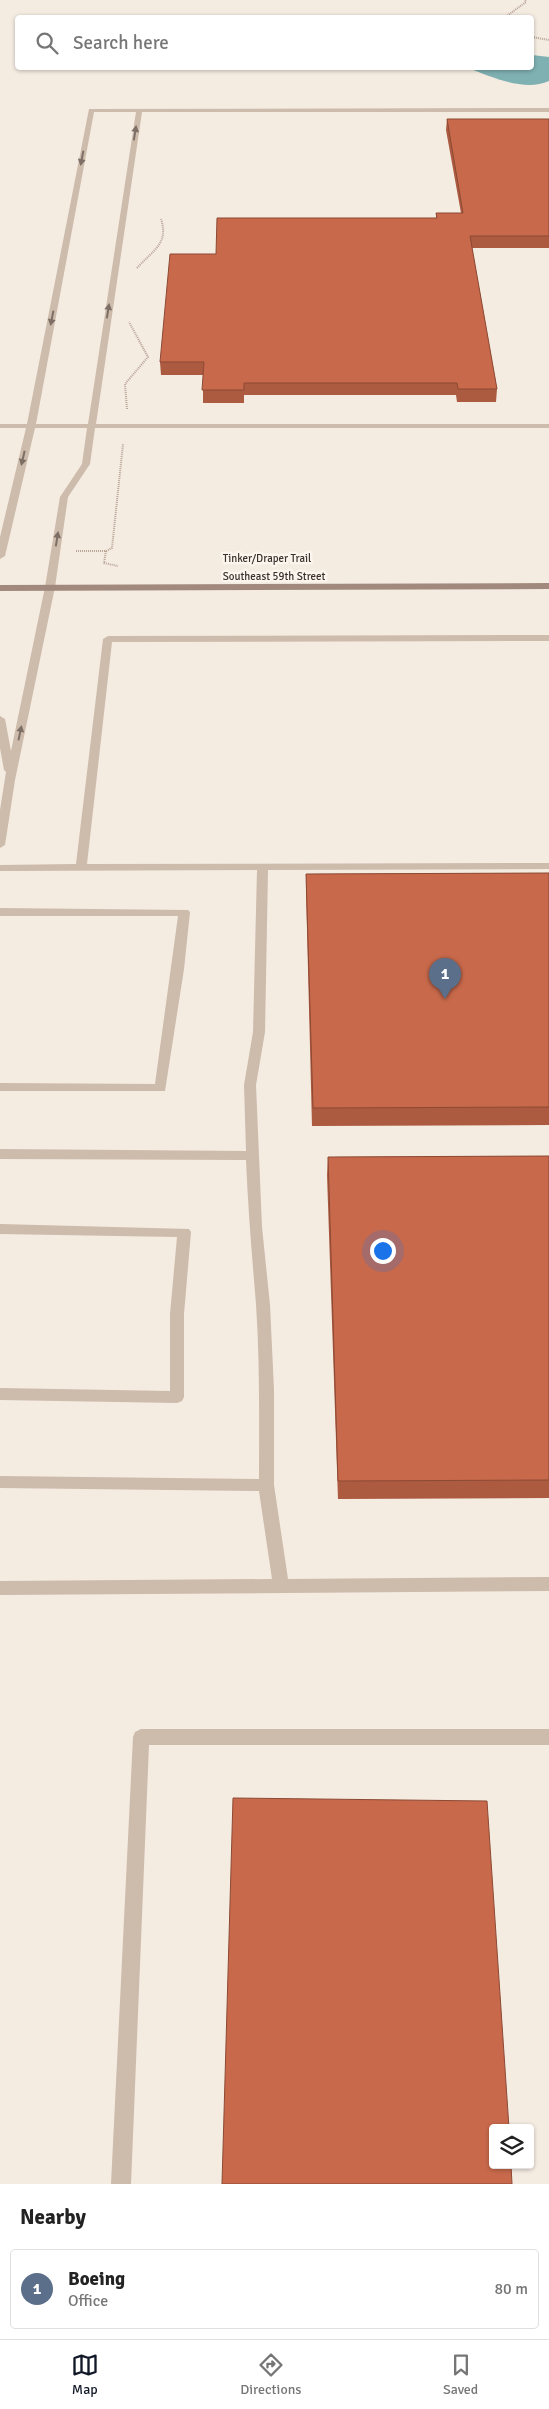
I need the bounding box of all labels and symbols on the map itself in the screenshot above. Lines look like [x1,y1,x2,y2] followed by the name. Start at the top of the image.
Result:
[132,125,140,141] one-way arrow
[77,151,85,167] one-way arrow
[104,303,112,319] one-way arrow
[47,310,55,326] one-way arrow
[19,451,27,466] one-way arrow
[54,531,62,547] one-way arrow
[223,552,311,565] street label: Tinker/Draper Trail
[223,570,325,583] street label: Southeast 59th Street
[16,725,24,740] one-way arrow
[429,958,461,999] pin: 1
[370,1238,396,1264] your location

